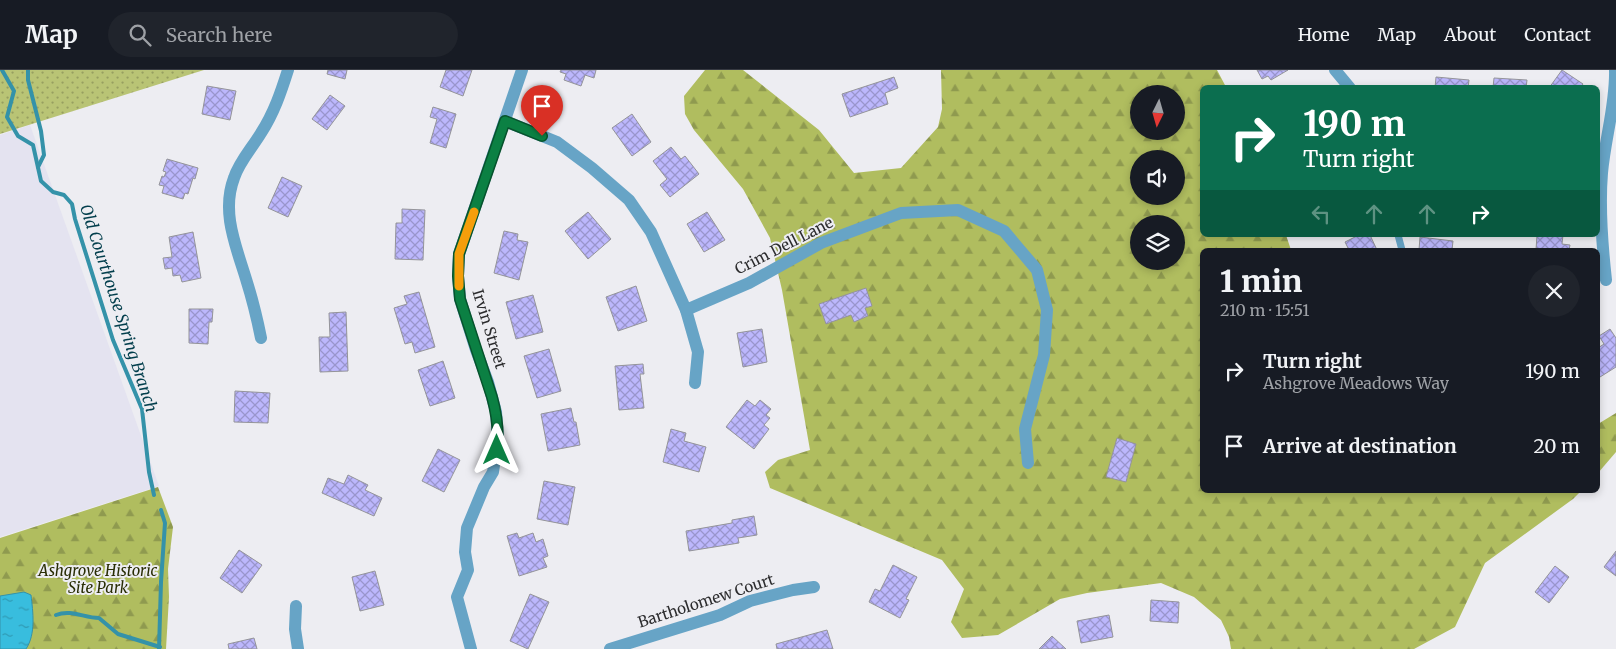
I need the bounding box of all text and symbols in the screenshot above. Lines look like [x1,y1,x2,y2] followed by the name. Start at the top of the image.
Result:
[108,12,458,57] search box
[25,19,78,50] text: Map
[126,21,154,49] icon: search
[166,23,272,47] text: Search here
[1298,23,1350,46] text: Home
[1378,23,1416,46] text: Map
[1444,23,1496,46] text: About
[1524,23,1591,46] text: Contact
[521,85,563,136] pin
[1130,85,1185,140] north arrow
[1130,85,1185,270] map controls
[528,92,556,120] icon: arrive
[1303,102,1406,146] text: 190 m
[1220,105,1285,170] icon: right
[1303,145,1414,173] text: Turn right
[1130,150,1185,205] button: sound
[1307,200,1335,228] icon: left
[1360,200,1388,228] icon: ahead
[1413,200,1441,228] icon: ahead
[1466,200,1494,228] icon: right
[76,202,162,414] water label: Old Courthouse Spring Branch
[732,213,836,278] street label: Crim Dell Lane
[1130,215,1185,270] button: layers
[1220,262,1302,300] text: 1 min
[1528,265,1580,317] button: close
[468,287,511,371] street label: Irvin Street
[1220,300,1309,320] text: 210 m · 15:51
[1263,349,1362,373] text: Turn right
[1220,357,1248,385] icon: right
[1525,359,1580,383] text: 190 m
[1263,373,1449,393] text: Ashgrove Meadows Way
[470,423,522,475] position arrow
[1220,432,1248,460] icon: arrive
[1263,434,1457,458] text: Arrive at destination
[1533,434,1580,458] text: 20 m
[38,561,158,597] park label: Ashgrove Historic Site Park
[635,569,777,632] street label: Bartholomew Court

